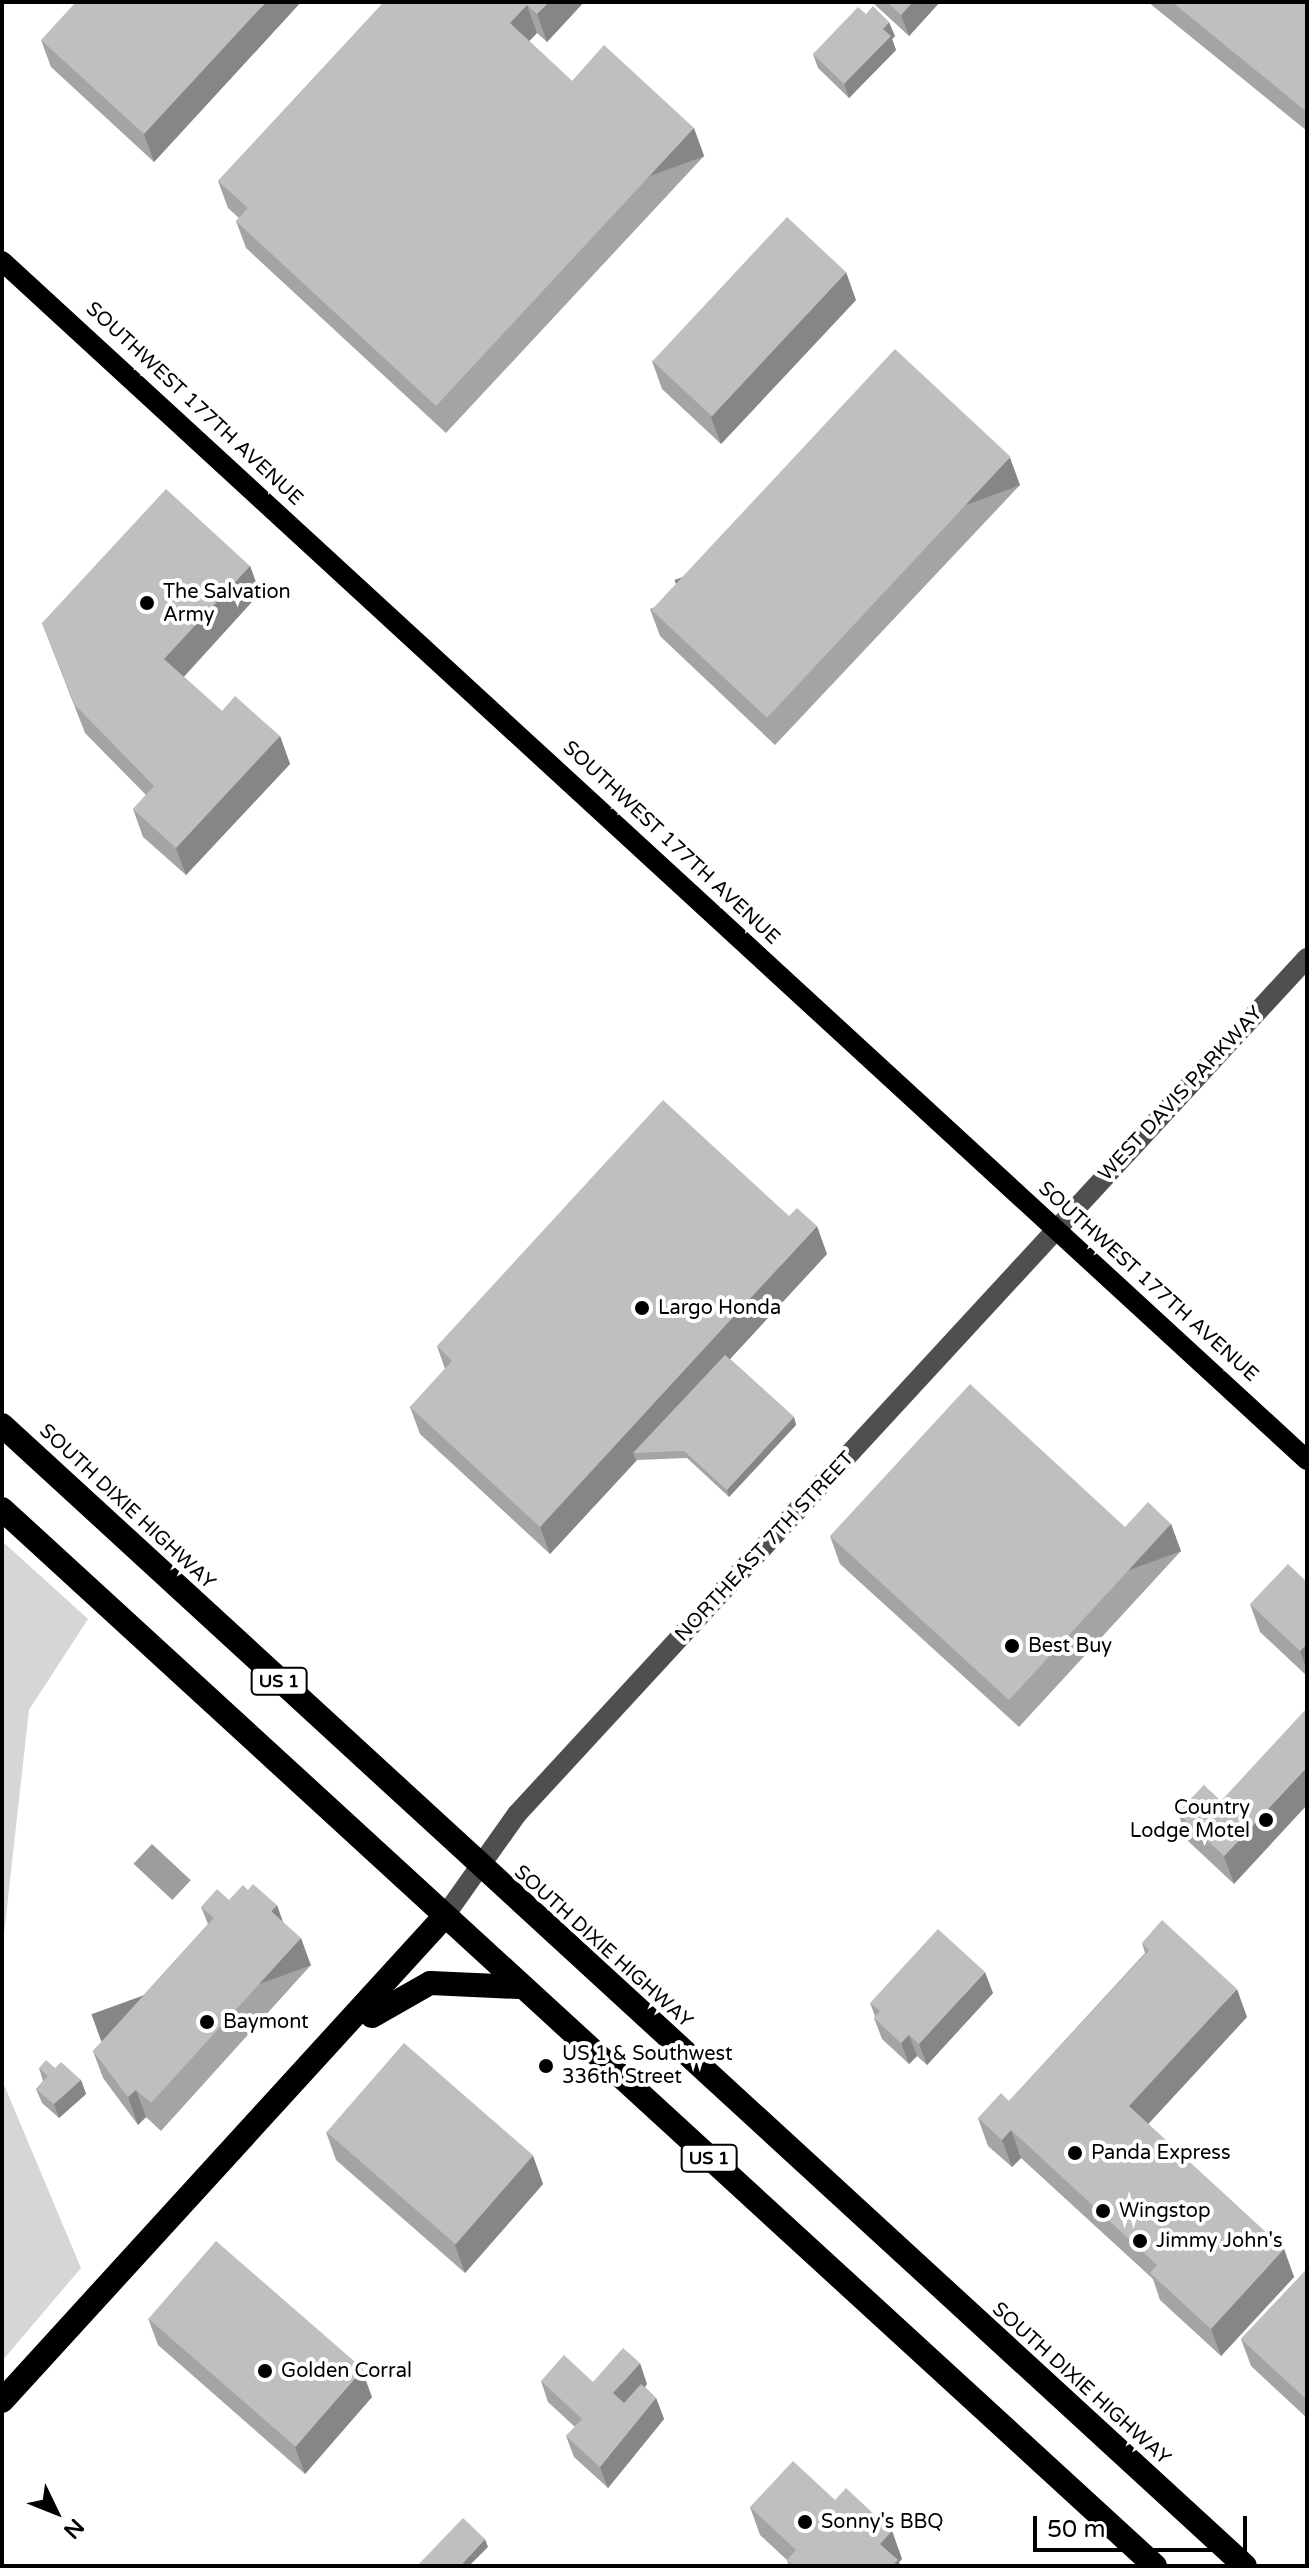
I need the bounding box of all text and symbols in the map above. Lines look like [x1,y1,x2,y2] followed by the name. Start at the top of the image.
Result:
[81,297,307,511] street label: SOUTHWEST 177TH AVENUE
[163,580,291,627] place label: The Salvation Army
[138,594,156,612] marker: The Salvation Army
[558,736,784,950] street label: SOUTHWEST 177TH AVENUE
[1094,1002,1268,1186] street label: WEST DAVIS PARKWAY
[1033,1177,1263,1387] street label: SOUTHWEST 177TH AVENUE
[658,1296,781,1320] place label: Largo Honda
[633,1299,651,1317] marker: Largo Honda
[34,1419,220,1595] street label: SOUTH DIXIE HIGHWAY
[671,1447,859,1647] street label: NORTHEAST 7TH STREET
[1028,1634,1112,1658] place label: Best Buy
[1003,1637,1021,1655] marker: Best Buy
[249,1667,309,1695] road number: US 1
[1130,1796,1250,1843] place label: Country Lodge Motel
[1257,1811,1275,1829] marker: Country Lodge Motel
[509,1861,697,2033] street label: SOUTH DIXIE HIGHWAY
[223,2010,309,2034] place label: Baymont
[198,2013,216,2031] marker: Baymont
[562,2042,733,2089] place label: US 1 & Southwest 336th Street
[537,2057,555,2075] marker: US 1 & Southwest 336th Street
[1091,2141,1230,2165] place label: Panda Express
[679,2144,739,2172] road number: US 1
[1066,2144,1084,2162] marker: Panda Express
[1119,2199,1211,2223] place label: Wingstop
[1094,2202,1112,2220] marker: Wingstop
[1156,2229,1283,2253] place label: Jimmy John's
[1131,2232,1149,2250] marker: Jimmy John's
[987,2298,1175,2470] street label: SOUTH DIXIE HIGHWAY
[281,2359,412,2383] place label: Golden Corral
[256,2362,274,2380] marker: Golden Corral
[16,2472,96,2552] north arrow
[1037,2500,1251,2550] scale bar
[821,2510,944,2534] place label: Sonny's BBQ
[58,2513,89,2544] text: N
[796,2513,814,2531] marker: Sonny's BBQ
[1047,2515,1105,2544] text: 50 m

